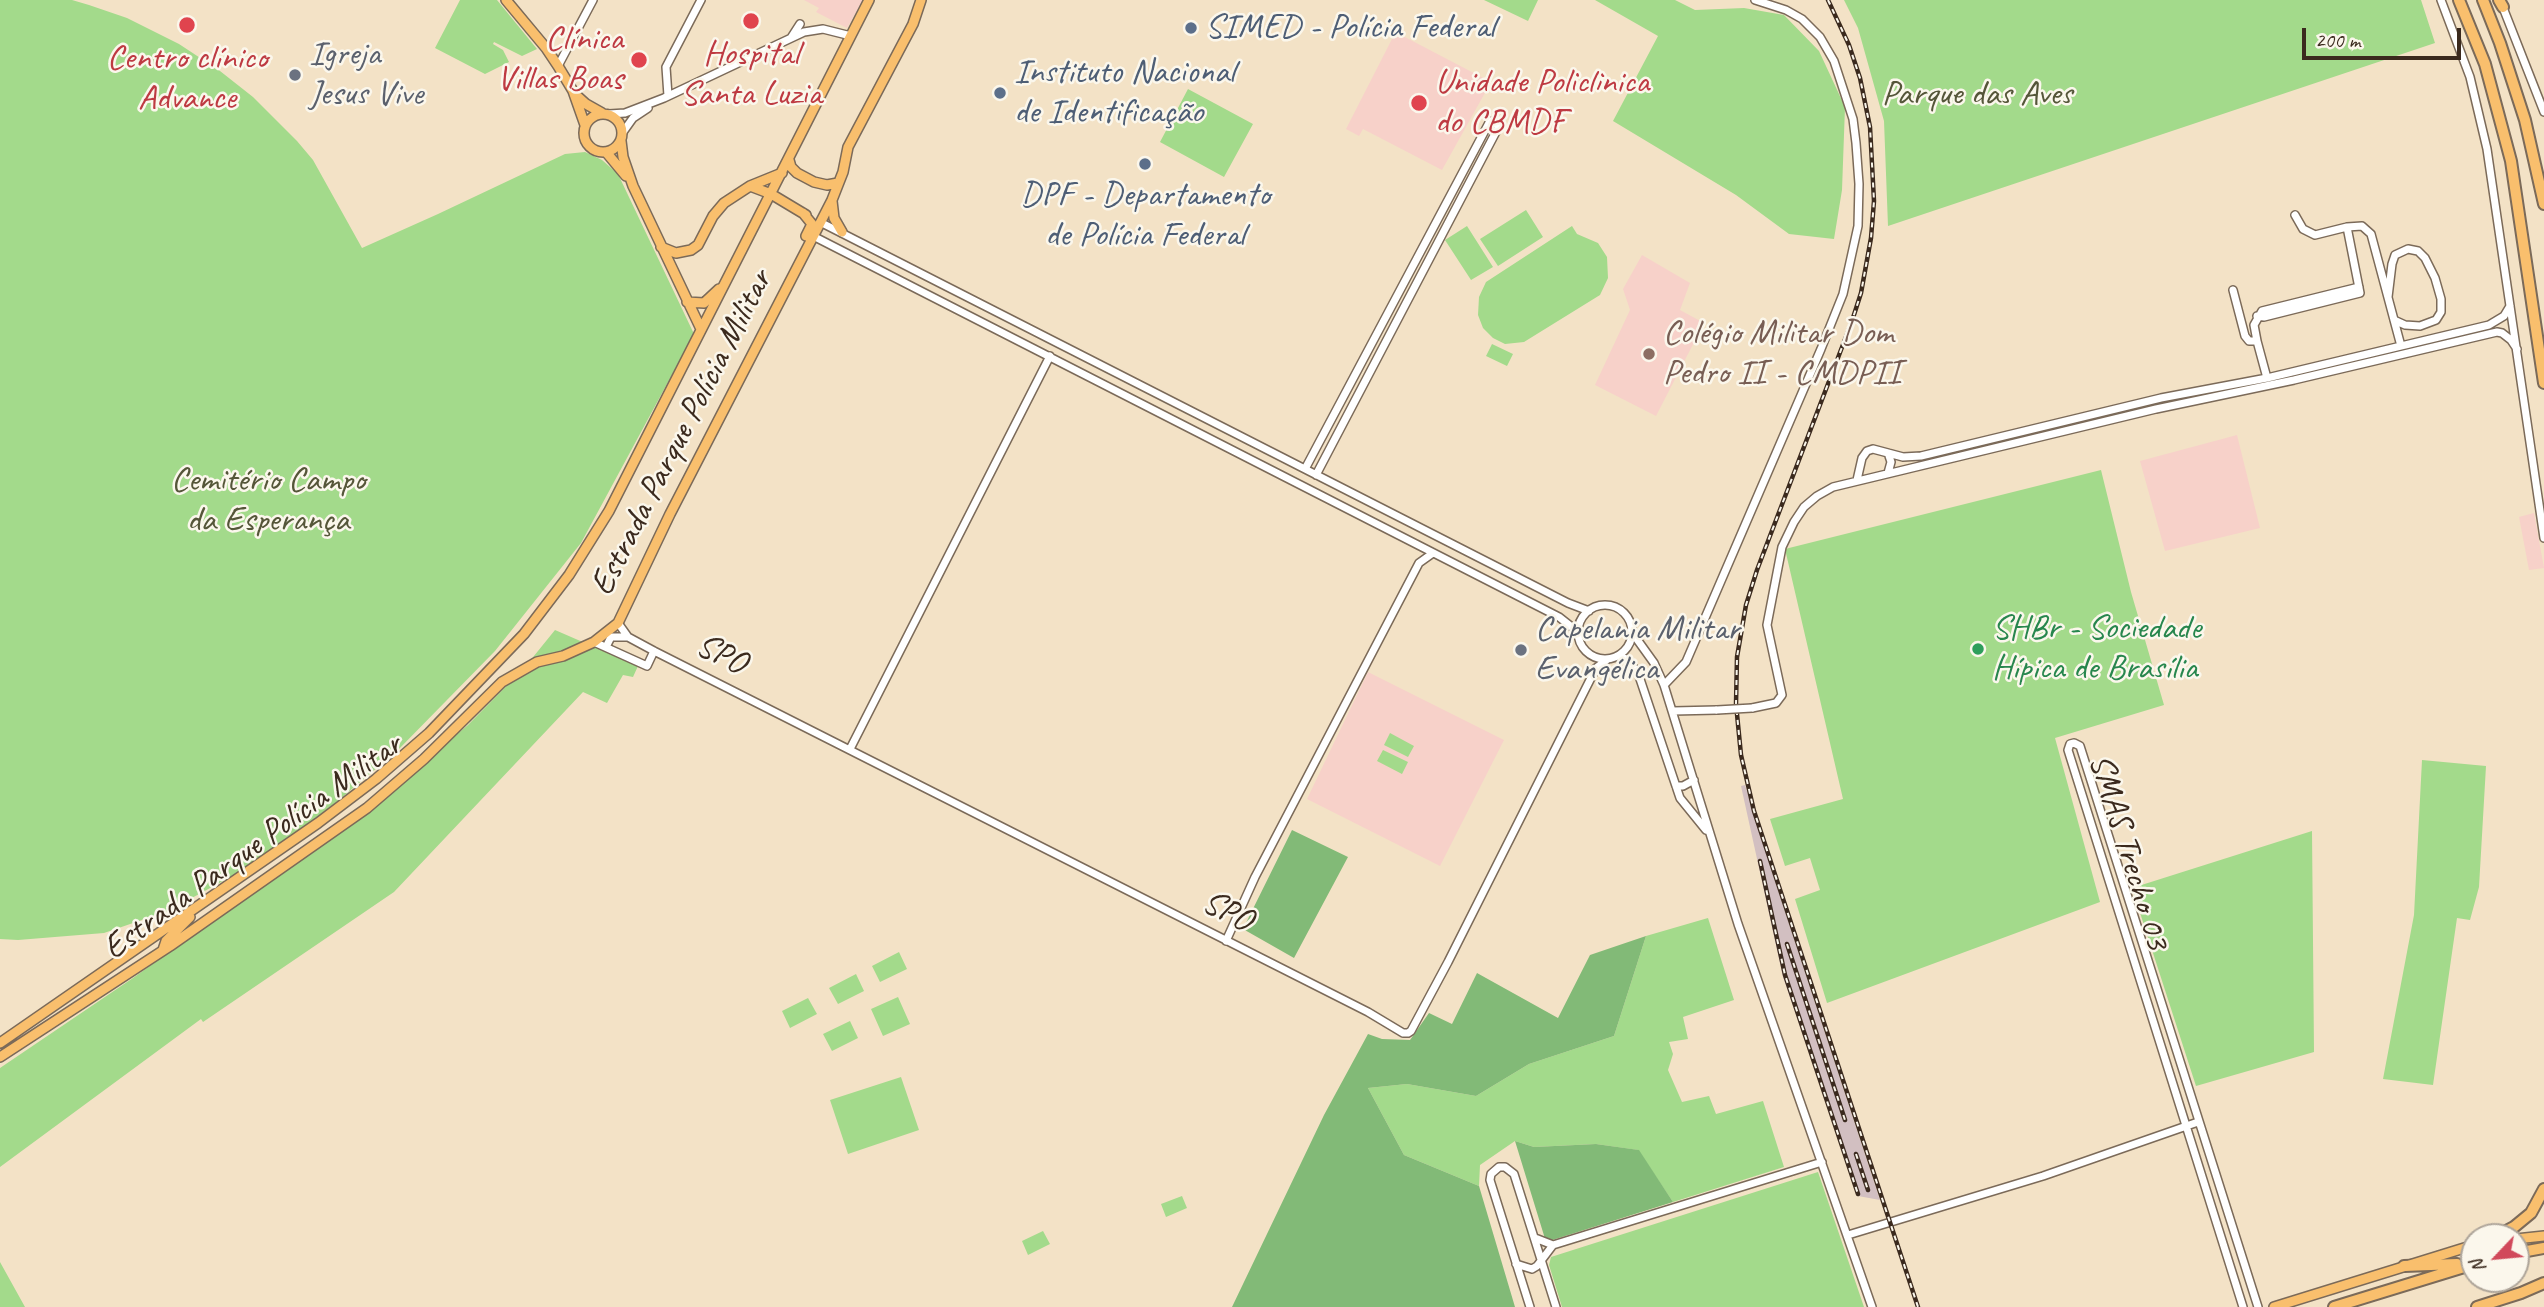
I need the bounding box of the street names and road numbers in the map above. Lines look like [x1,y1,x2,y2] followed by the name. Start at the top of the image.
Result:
[582,263,782,603] street label: Estrada Parque Polícia Militar
[689,625,753,685] street label: SPO
[95,724,411,970] street label: Estrada Parque Polícia Militar
[2078,749,2178,955] street label: SMAS Trecho 03
[1195,882,1259,942] street label: SPO

